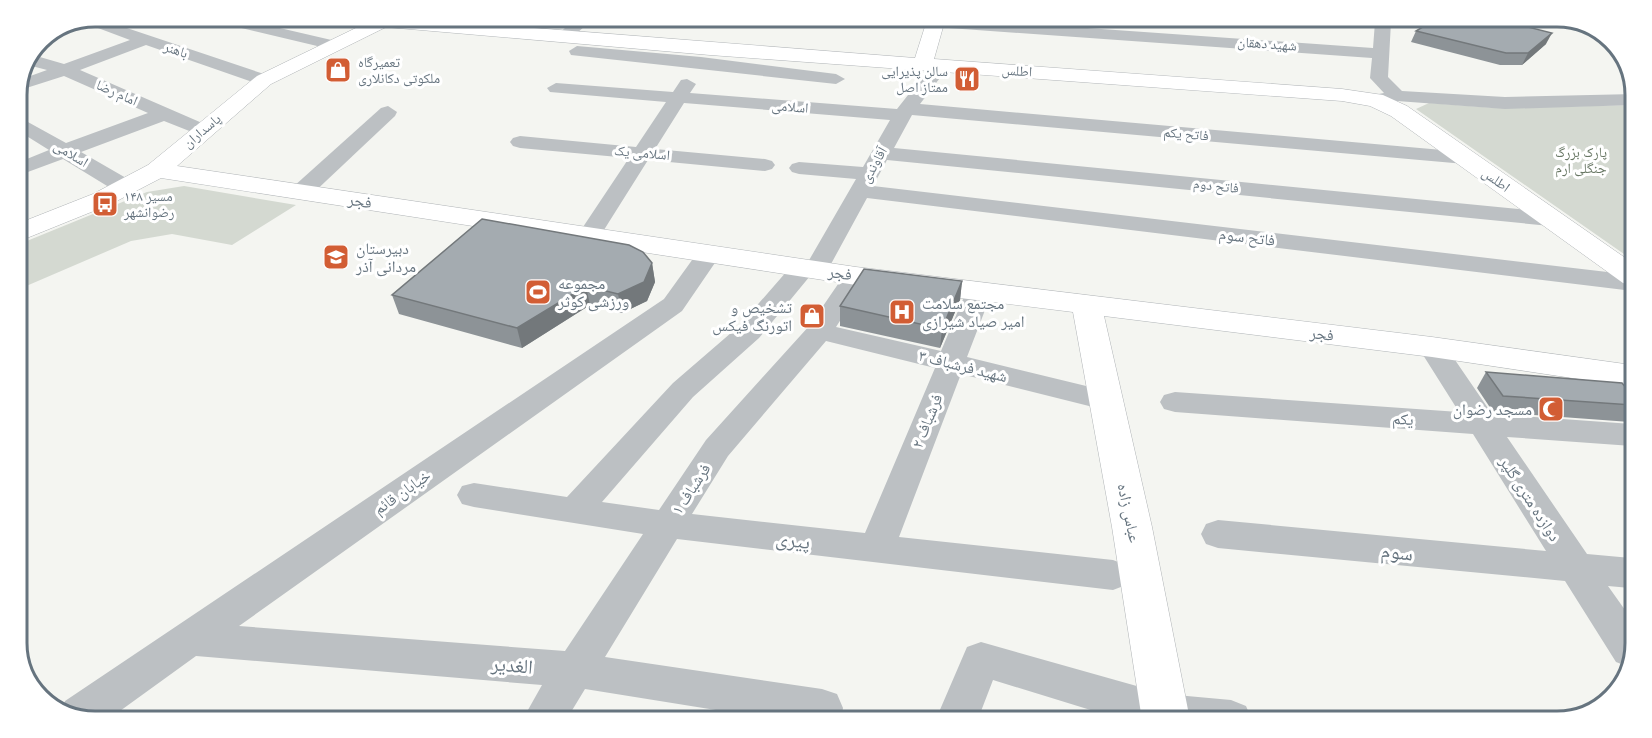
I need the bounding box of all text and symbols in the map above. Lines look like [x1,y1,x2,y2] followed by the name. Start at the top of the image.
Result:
[1237,33,1297,55] street label: شهید دهقان
[161,38,190,62] street label: باهنر
[358,54,440,87] place label: تعمیرگاه ملکوتی دکانلاری
[323,55,353,85] shop icon: تعمیرگاه ملکوتی دکانلاری
[1001,61,1033,81] street label: اطلس
[881,63,948,96] place label: سالن پذیرایی ممتاز اصل
[952,64,982,94] restaurant icon: سالن پذیرایی ممتاز اصل
[93,76,140,110] street label: امام رضا
[771,97,809,117] street label: اسلامی
[180,110,225,152] street label: پاسداران
[1163,124,1209,145] street label: فاتح یکم
[51,137,91,171] street label: اسلامی
[613,142,671,164] street label: اسلامی یک
[857,144,891,186] street label: آقاوندی
[1555,144,1607,178] park label: پارک بزرگ جنگلی ارم
[1479,164,1513,196] street label: اطلس
[1192,175,1240,198] street label: فاتح دوم
[123,188,174,221] place label: مسیر ۱۴۸ رضوانشهر
[90,189,120,219] bus stop icon: مسیر ۱۴۸ رضوانشهر
[346,190,373,212] street label: فجر
[1218,224,1276,251] street label: فاتح سوم
[355,239,416,277] place label: دبیرستان مردانی آذر
[321,242,351,272] school or university icon: دبیرستان مردانی آذر
[826,262,853,284] street label: فجر
[557,274,629,312] place label: مجموعه ورزشی کوثر
[523,277,553,307] sports icon: مجموعه ورزشی کوثر
[922,294,1024,332] place label: مجتمع سلامت امیر صیاد شیرازی
[887,297,917,327] hospital icon: مجتمع سلامت امیر صیاد شیرازی
[712,298,792,336] place label: تشخیص و اتورنگ فیکس
[797,301,827,331] shop icon: تشخیص و اتورنگ فیکس
[1308,323,1335,345] street label: فجر
[917,346,1009,386] street label: شهید فرشباف ۳
[908,391,946,451] street label: فرشباف ۲
[1536,394,1566,424] mosque icon: مسجد رضوان
[1453,400,1532,420] place label: مسجد رضوان
[1392,409,1414,430] street label: یکم
[1494,452,1564,545] street label: دوازده متری گلپر
[668,460,714,518] street label: فرشباف ۱
[370,466,435,519] street label: خیابان قائم
[1113,482,1145,544] street label: عباس زاده
[774,526,812,554] street label: پیری
[1379,538,1414,568] street label: سوم
[489,651,534,679] street label: الغدیر

